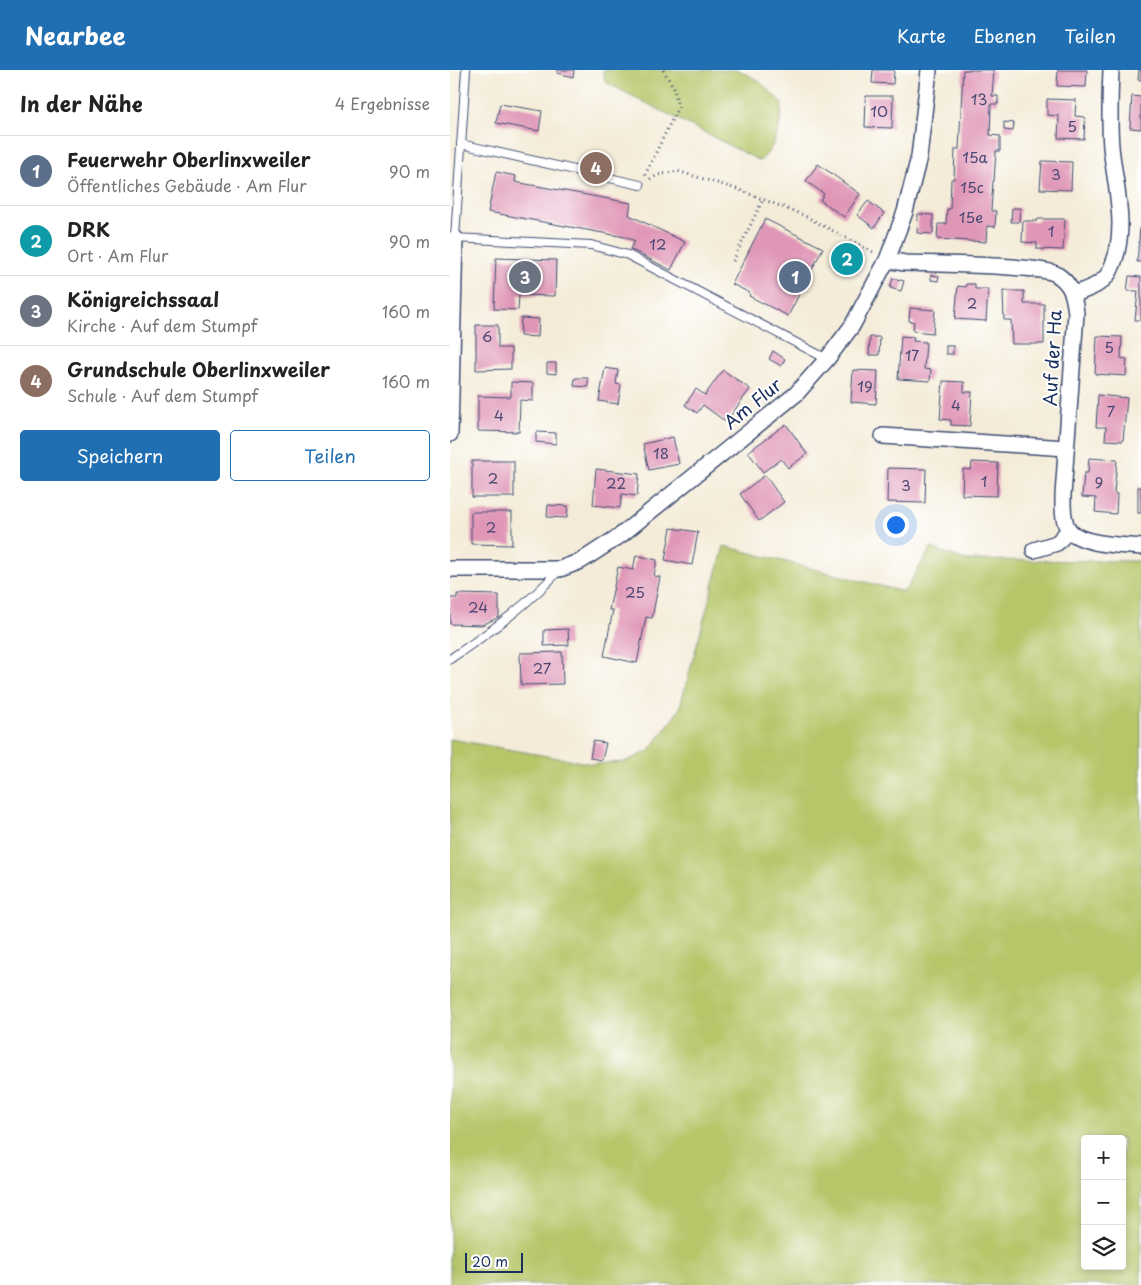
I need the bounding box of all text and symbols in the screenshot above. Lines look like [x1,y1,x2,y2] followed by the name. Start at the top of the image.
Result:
[25,17,126,53] text: Nearbee
[897,22,946,49] text: Karte
[974,22,1037,49] text: Ebenen
[1065,22,1116,49] text: Teilen
[20,87,142,119] text: In der Nähe
[971,87,987,110] house number: 13
[335,91,430,115] text: 4 Ergebnisse
[870,99,888,122] house number: 10
[1067,114,1077,137] house number: 5
[67,145,311,173] text: Feuerwehr Oberlinxweiler
[962,145,989,168] house number: 15a
[580,149,612,187] pin: 4
[32,159,40,183] text: 1
[389,159,430,183] text: 90 m
[1051,162,1061,185] house number: 3
[67,173,307,197] text: Öffentliches Gebäude · Am Flur
[960,175,984,198] house number: 15c
[959,205,983,228] house number: 15e
[67,215,110,243] text: DRK
[1048,219,1054,242] house number: 1
[30,229,42,253] text: 2
[389,229,430,253] text: 90 m
[649,232,667,255] house number: 12
[831,240,863,278] pin: 2
[67,243,168,267] text: Ort · Am Flur
[509,258,541,296] pin: 3
[779,258,811,296] pin: 1
[67,285,219,313] text: Königreichssaal
[967,291,977,314] house number: 2
[31,299,41,323] text: 3
[382,299,430,323] text: 160 m
[1035,308,1068,407] street label: Auf der Ha
[67,313,257,337] text: Kirche · Auf dem Stumpf
[482,324,492,347] house number: 6
[1104,335,1114,358] house number: 5
[905,343,919,366] house number: 17
[67,355,330,383] text: Grundschule Oberlinxweiler
[31,369,41,393] text: 4
[382,369,430,393] text: 160 m
[717,370,788,435] street label: Am Flur
[857,374,873,397] house number: 19
[67,383,258,407] text: Schule · Auf dem Stumpf
[951,393,961,416] house number: 4
[1107,399,1116,422] house number: 7
[494,403,504,426] house number: 4
[20,430,220,481] button: Speichern
[230,430,430,481] button: Teilen
[653,441,669,464] house number: 18
[488,466,498,489] house number: 2
[981,469,987,492] house number: 1
[1095,470,1103,493] house number: 9
[606,471,626,494] house number: 22
[901,473,911,496] house number: 3
[883,512,909,538] your location
[486,515,496,538] house number: 2
[625,580,645,603] house number: 25
[468,595,488,618] house number: 24
[533,656,552,679] house number: 27
[1081,1135,1126,1270] map controls
[1081,1135,1126,1180] button: +
[1081,1180,1126,1225] button: −
[1081,1225,1126,1270] button: layers
[465,1250,522,1273] scale bar
[472,1251,508,1272] text: 20 m

